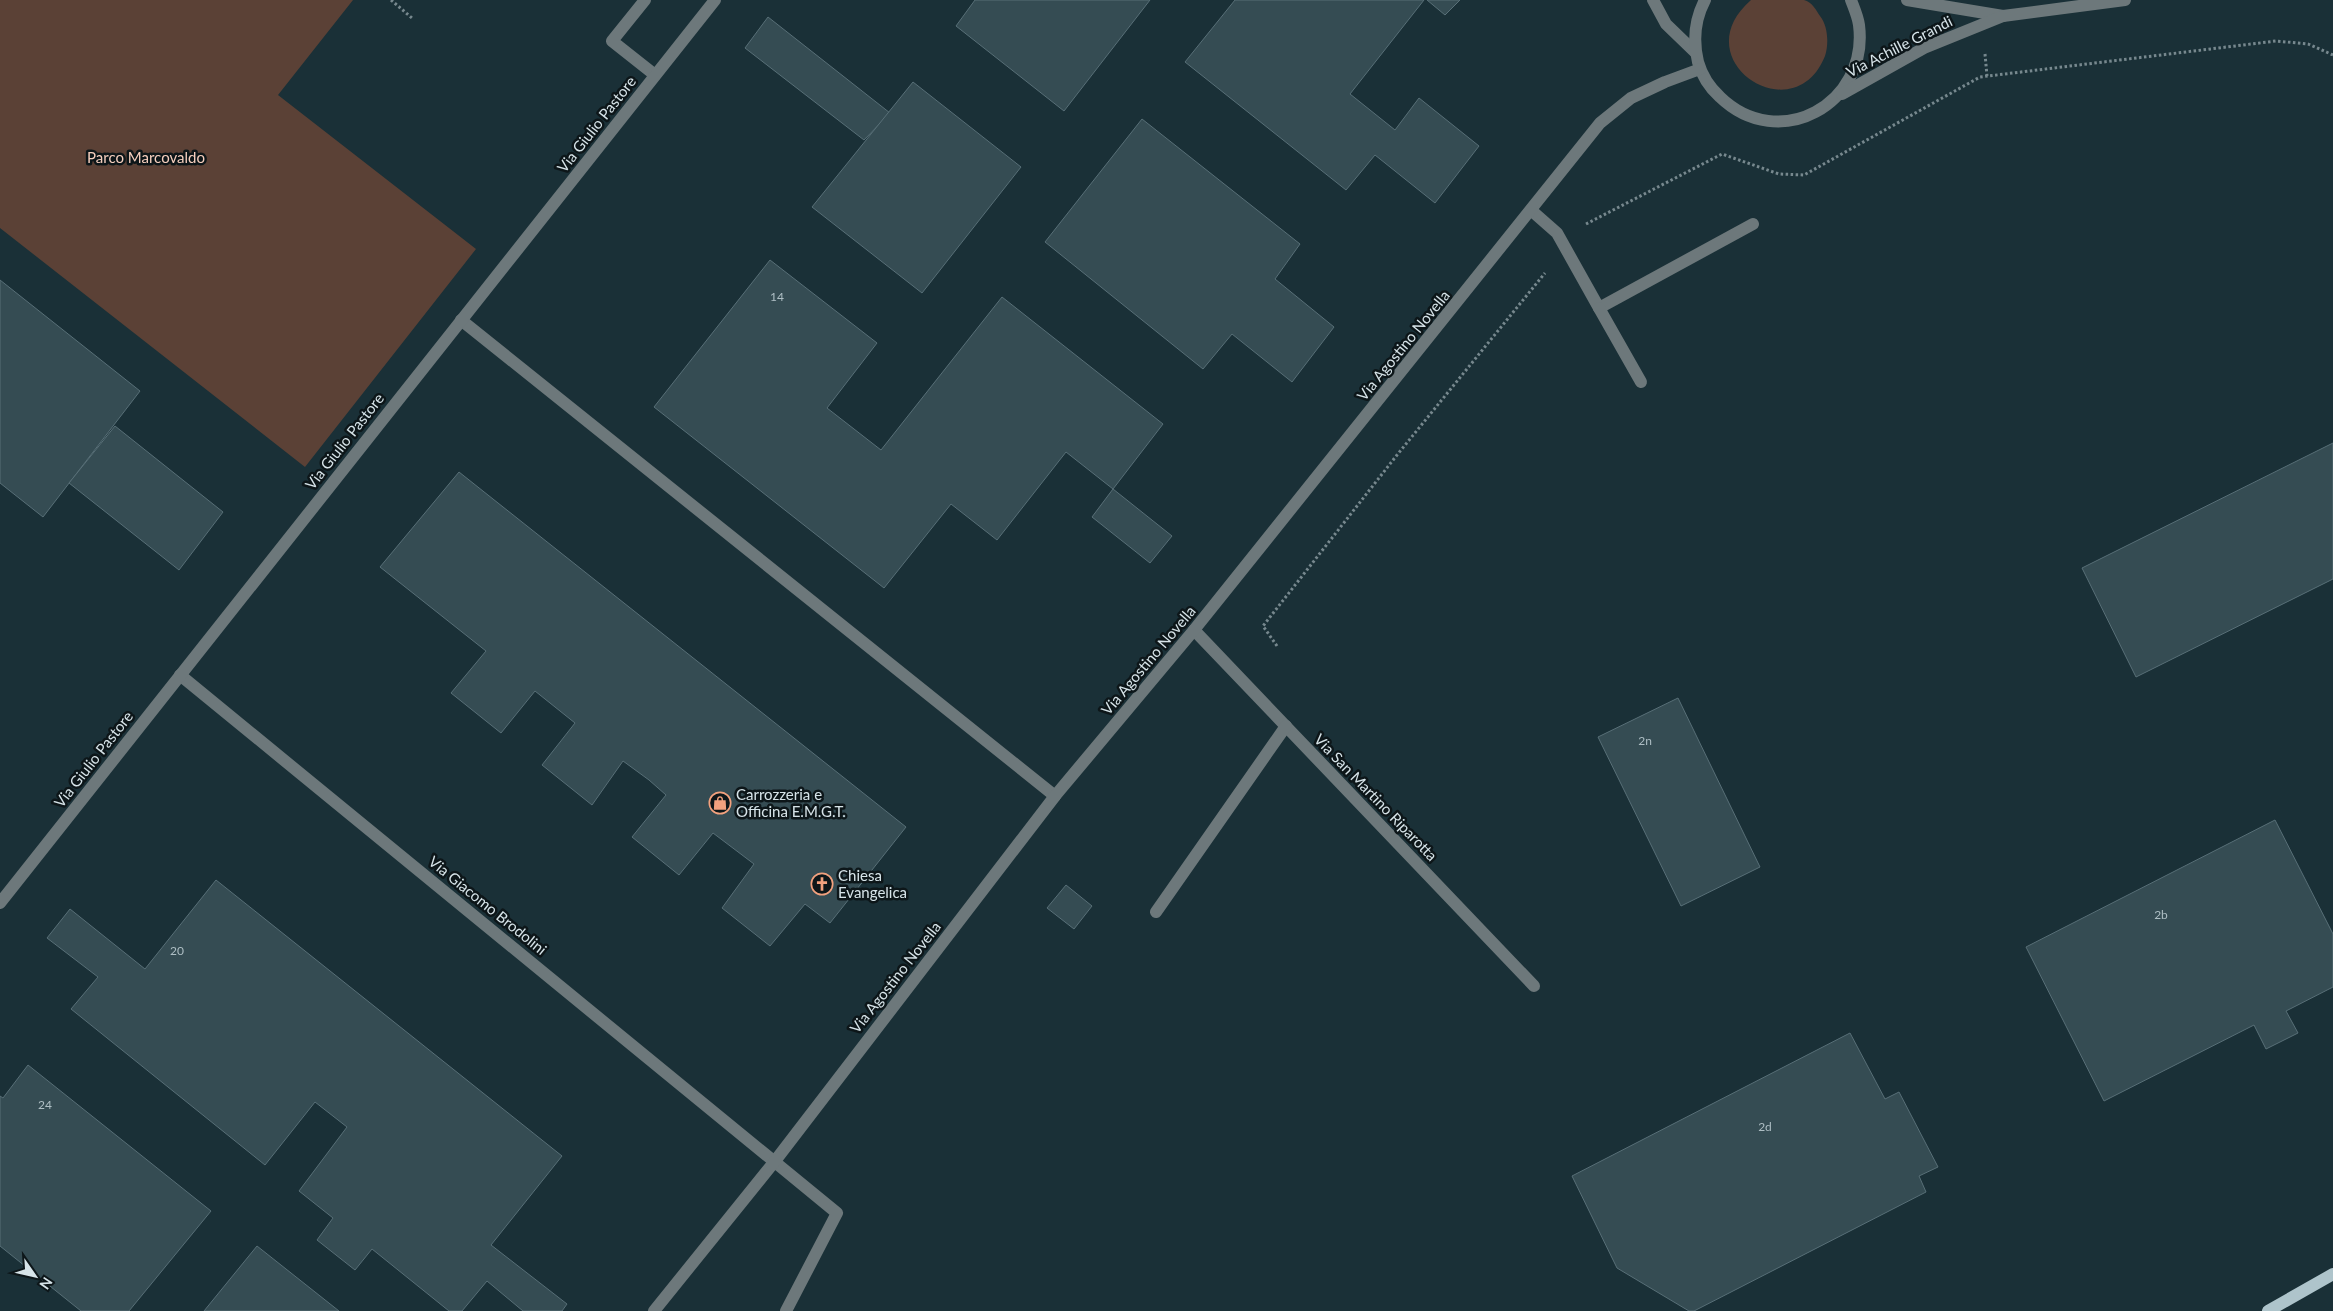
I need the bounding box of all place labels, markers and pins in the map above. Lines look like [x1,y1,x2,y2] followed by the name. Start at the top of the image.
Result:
[736,785,846,820] place label: Carrozzeria e Officina E.M.G.T.
[708,791,732,815] shop icon: Carrozzeria e Officina E.M.G.T.
[838,866,907,901] place label: Chiesa Evangelica
[810,872,834,896] church icon: Chiesa Evangelica

